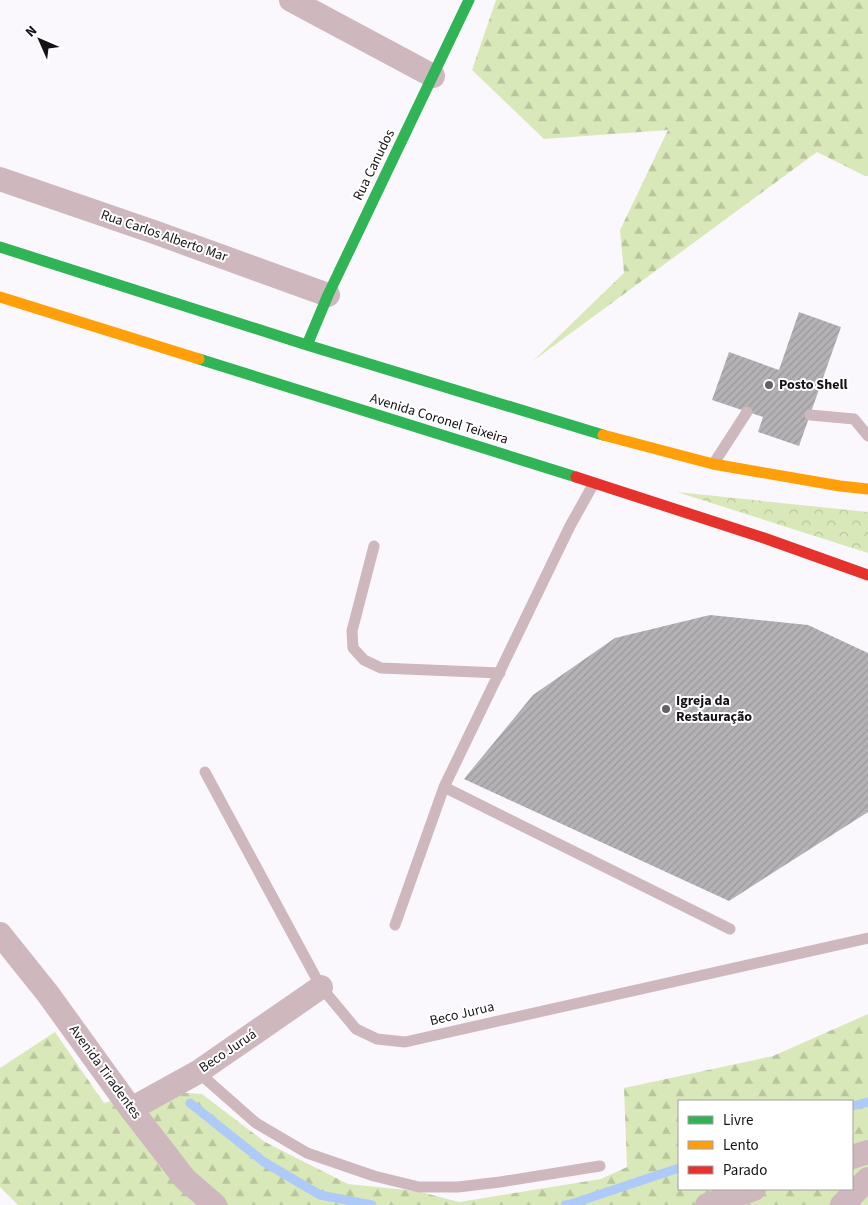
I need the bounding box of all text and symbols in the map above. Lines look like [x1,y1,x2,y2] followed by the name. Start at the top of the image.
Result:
[15,15,65,65] north arrow
[21,21,42,42] text: N
[348,126,400,204] street label: Rua Canudos
[98,205,230,267] street label: Rua Carlos Alberto Mar
[779,375,847,395] place label: Posto Shell
[763,379,775,391] marker: Posto Shell
[367,388,511,450] street label: Avenida Coronel Teixeira
[676,691,752,727] place label: Igreja da Restauração
[660,703,672,715] marker: Igreja da Restauração
[428,997,496,1031] street label: Beco Jurua
[64,1021,146,1123] street label: Avenida Tiradentes
[195,1024,261,1078] street label: Beco Juruá
[678,1100,853,1190] legend
[723,1110,753,1131] text: Livre
[723,1135,759,1156] text: Lento
[723,1160,767,1181] text: Parado

